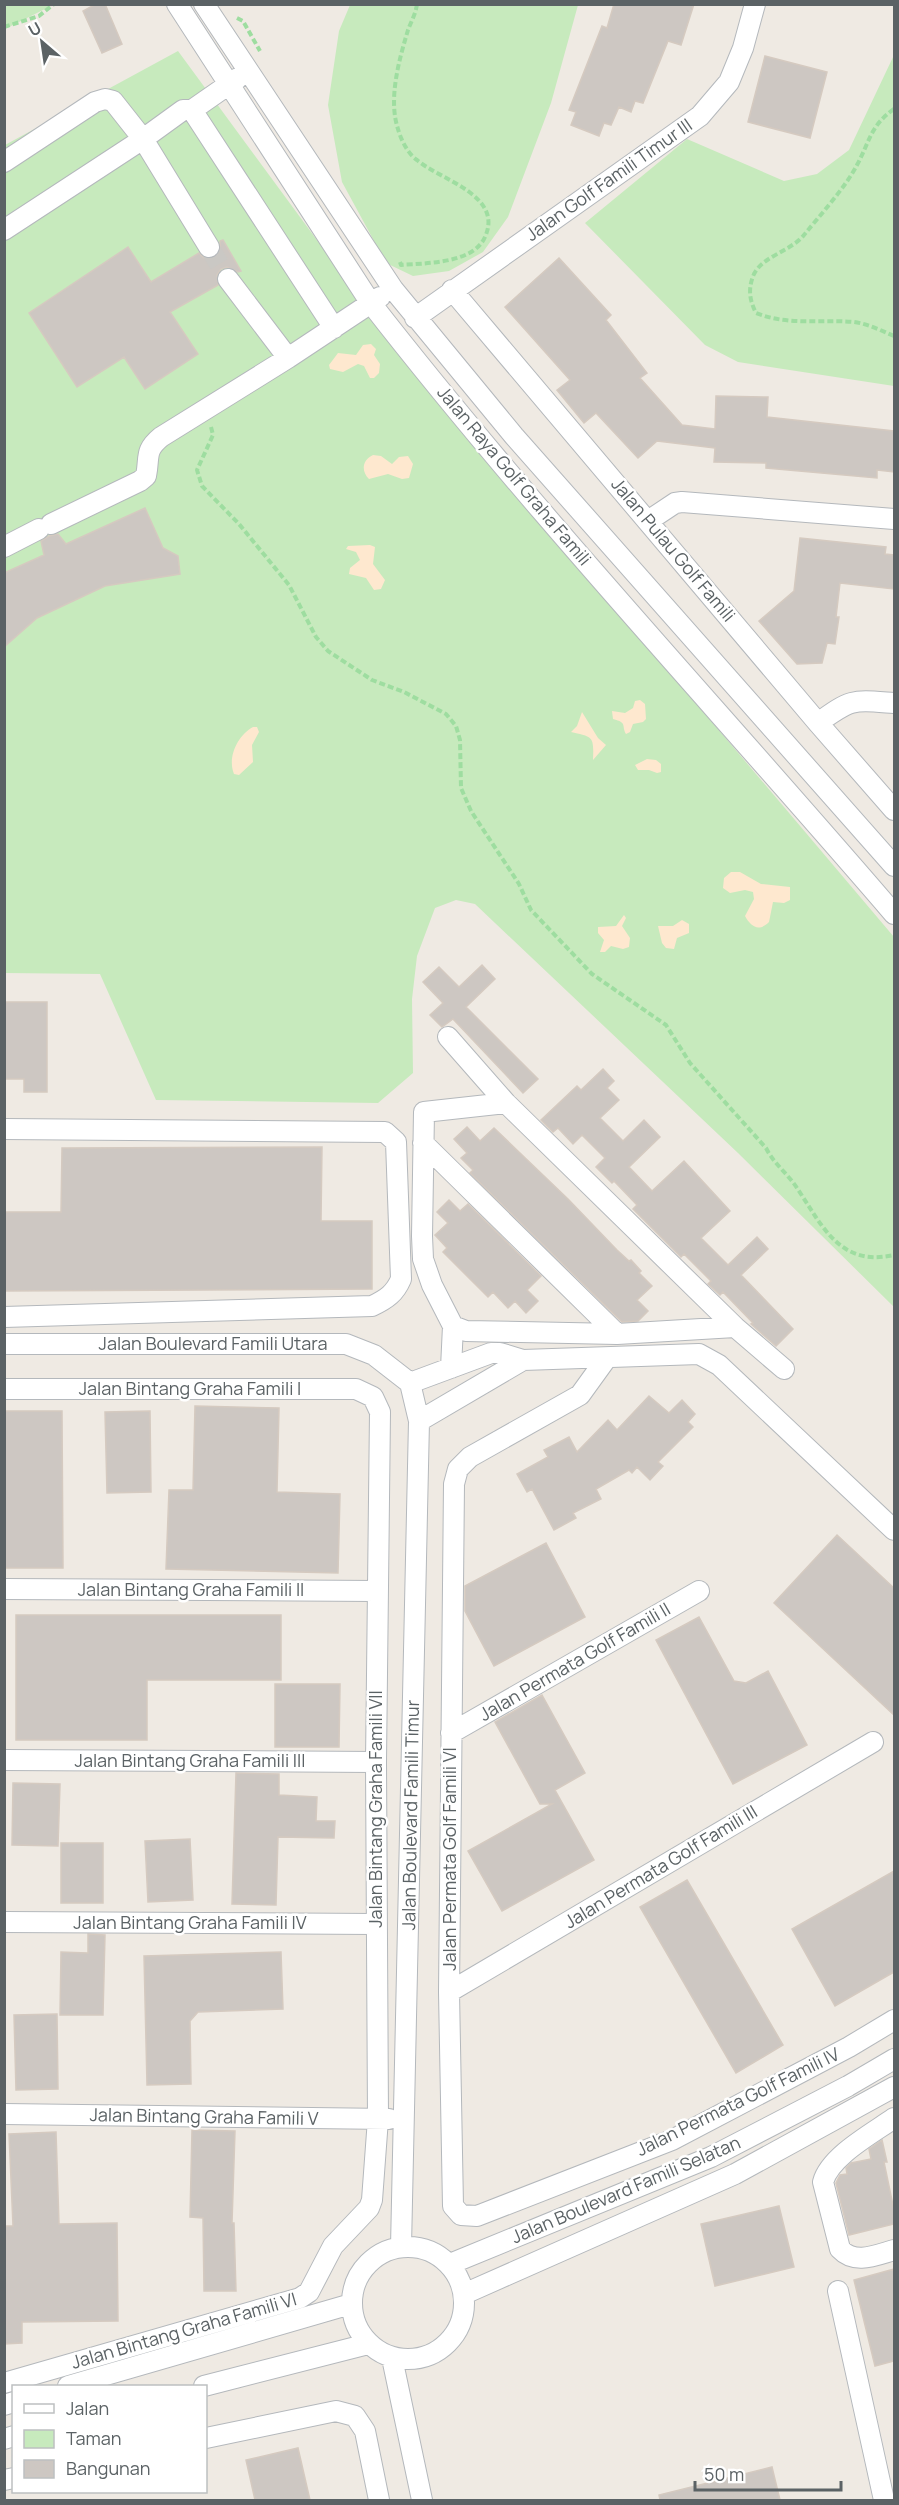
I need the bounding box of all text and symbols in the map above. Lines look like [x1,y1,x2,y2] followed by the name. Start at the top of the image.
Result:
[12,12,72,72] north arrow
[24,16,45,41] text: U
[520,113,696,246] street label: Jalan Golf Famili Timur III
[432,380,597,570] street label: Jalan Raya Golf Graha Famili
[606,472,741,626] street label: Jalan Pulau Golf Famili
[99,1331,327,1355] street label: Jalan Boulevard Famili Utara
[79,1376,301,1400] street label: Jalan Bintang Graha Famili I
[78,1577,304,1601] street label: Jalan Bintang Graha Famili II
[475,1597,674,1726] street label: Jalan Permata Golf Famili II
[363,1690,387,1928] street label: Jalan Bintang Graha Famili VII
[396,1699,424,1930] street label: Jalan Boulevard Famili Timur
[437,1747,461,1971] street label: Jalan Permata Golf Famili VI
[75,1748,305,1772] street label: Jalan Bintang Graha Famili III
[560,1799,761,1933] street label: Jalan Permata Golf Famili III
[73,1910,307,1934] street label: Jalan Bintang Graha Famili IV
[632,2041,843,2161] street label: Jalan Permata Golf Famili IV
[89,2102,319,2130] street label: Jalan Bintang Graha Famili V
[507,2130,744,2248] street label: Jalan Boulevard Famili Selatan
[68,2286,299,2374] street label: Jalan Bintang Graha Famili VI
[12,2385,207,2493] legend
[66,2396,109,2420] text: Jalan
[66,2426,121,2450] text: Taman
[695,2454,840,2492] scale bar
[66,2456,150,2480] text: Bangunan
[704,2462,744,2486] text: 50 m

